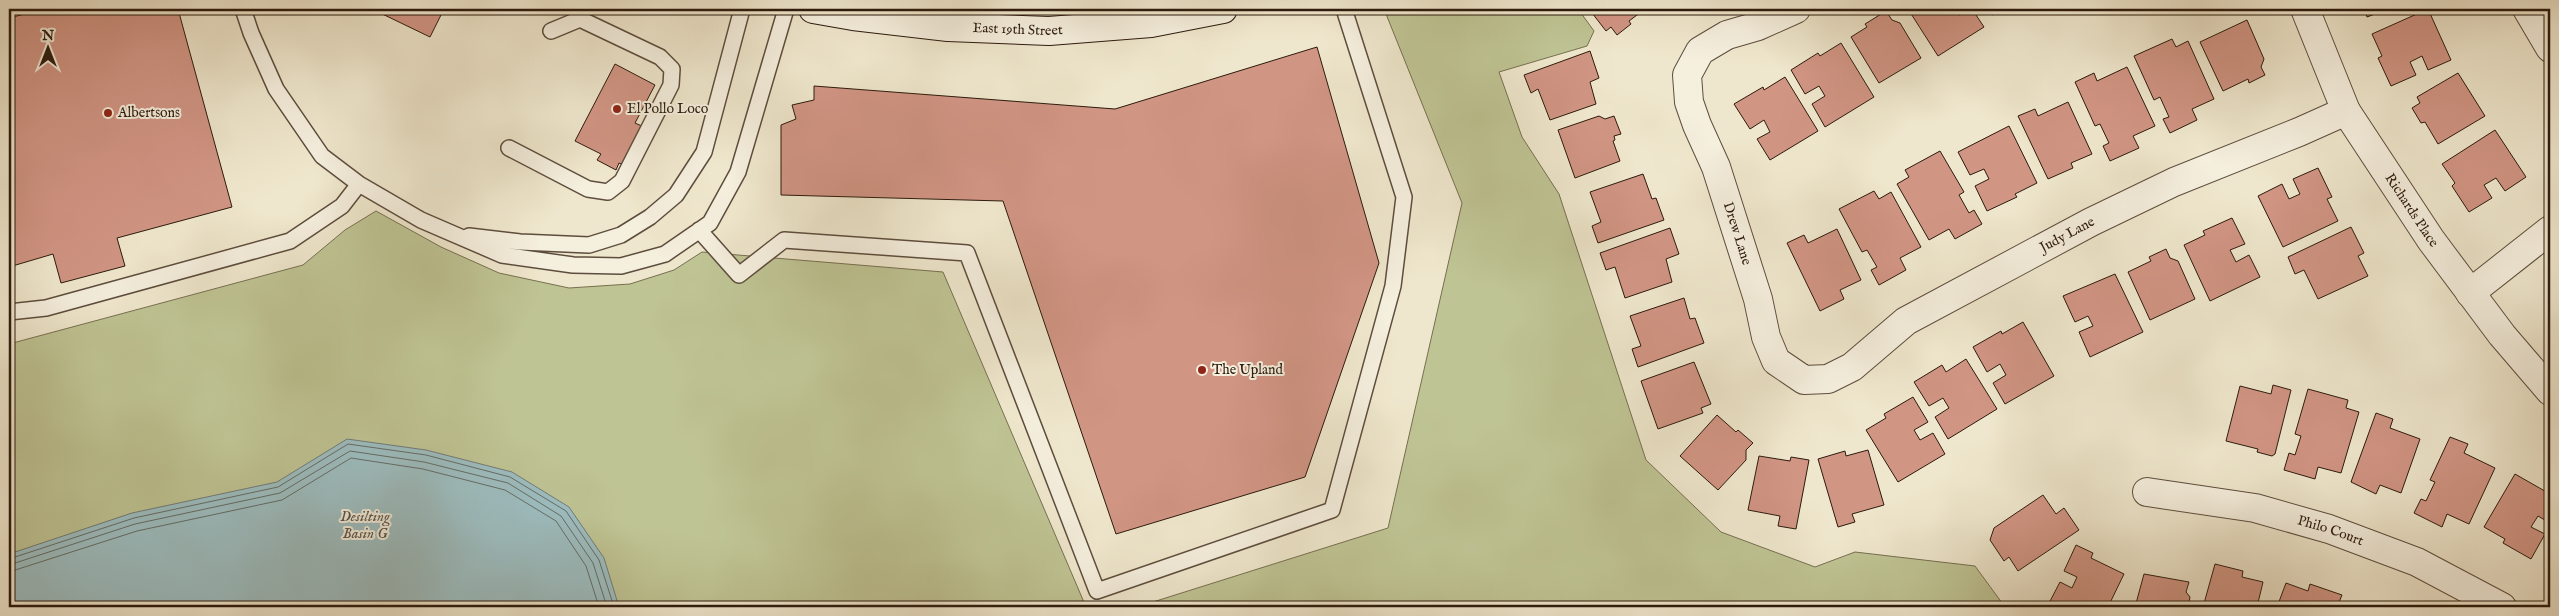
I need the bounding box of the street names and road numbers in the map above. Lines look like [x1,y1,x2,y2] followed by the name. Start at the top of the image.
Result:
[972,19,1064,40] street label: East 19th Street
[2381,170,2443,251] street label: Richards Place
[1719,200,1756,268] street label: Drew Lane
[2035,212,2098,258] street label: Judy Lane
[2295,512,2366,550] street label: Philo Court

